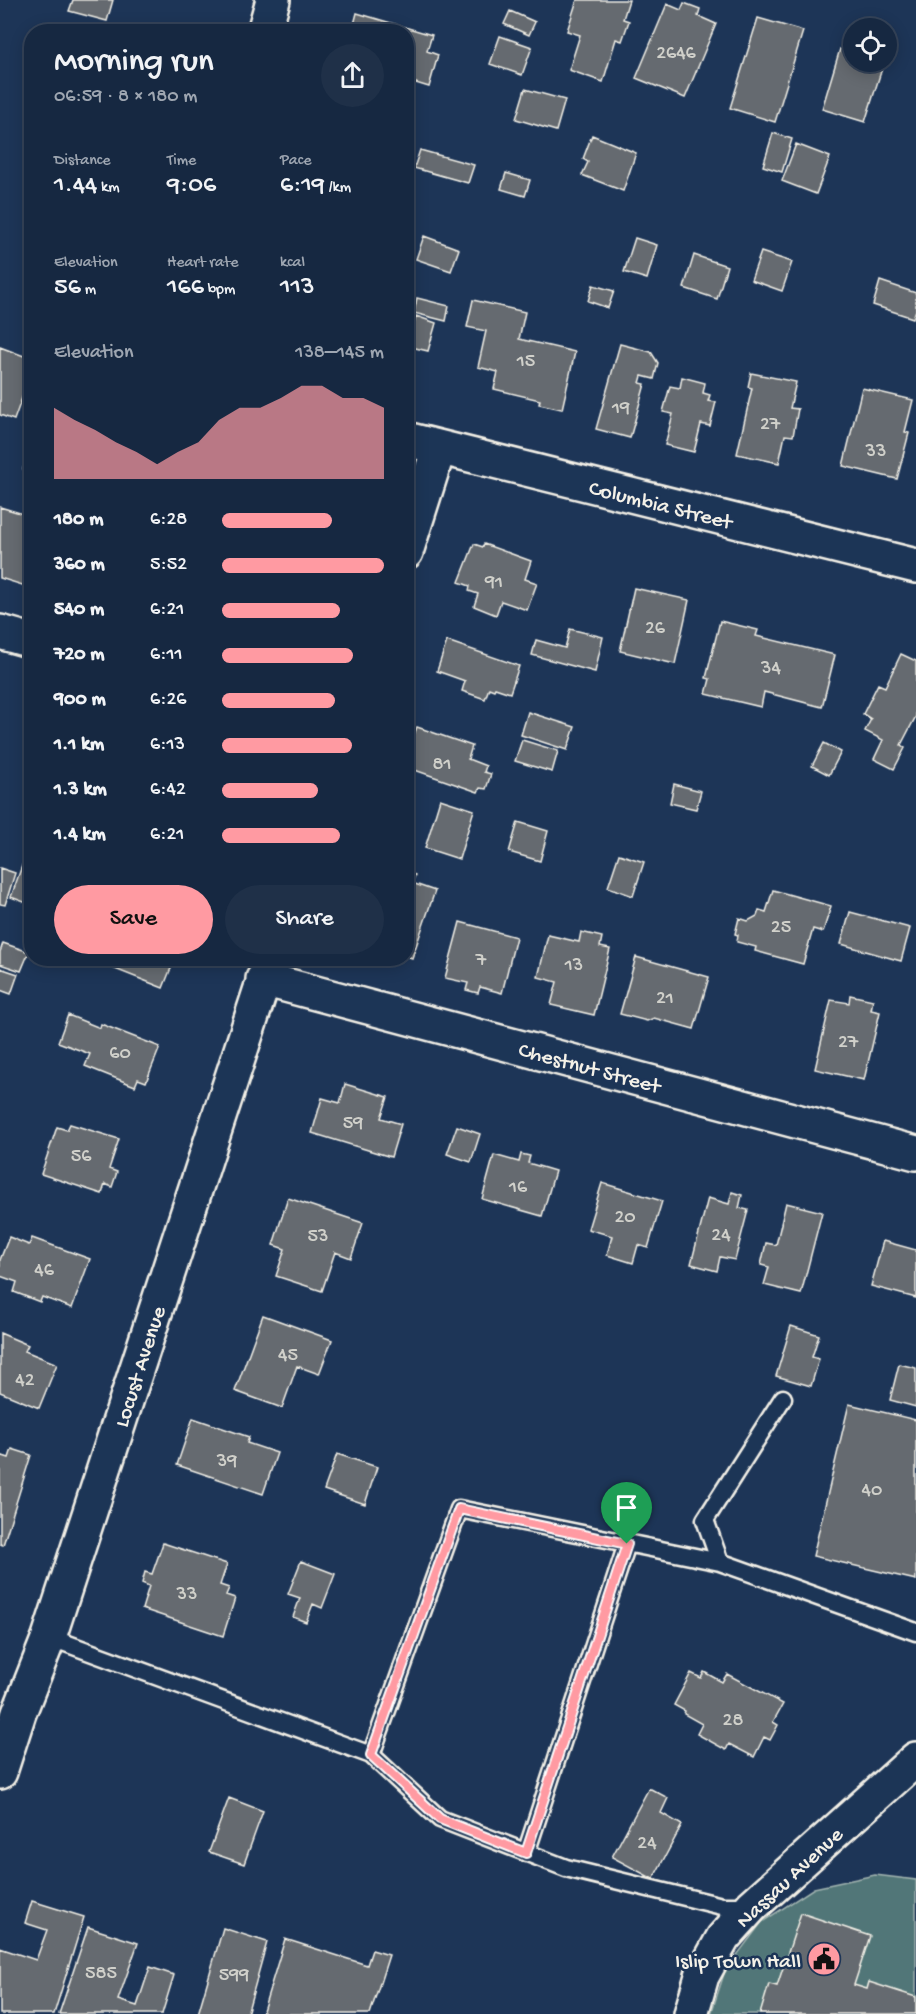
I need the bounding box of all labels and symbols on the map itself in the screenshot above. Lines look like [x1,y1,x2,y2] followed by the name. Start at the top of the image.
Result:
[656,43,697,66] house number: 2646
[516,351,535,374] house number: 15
[611,398,630,421] house number: 19
[760,414,781,437] house number: 27
[865,441,886,464] house number: 33
[586,477,736,538] street label: Columbia Street
[484,572,503,595] house number: 91
[645,618,666,641] house number: 26
[760,658,781,681] house number: 34
[432,754,452,777] house number: 81
[771,917,791,940] house number: 25
[475,950,487,973] house number: 7
[564,955,583,978] house number: 13
[656,988,674,1011] house number: 21
[838,1032,859,1055] house number: 27
[515,1038,665,1102] street label: Chestnut Street
[109,1043,131,1066] house number: 60
[343,1113,363,1136] house number: 59
[71,1146,92,1169] house number: 56
[508,1177,528,1200] house number: 16
[614,1207,636,1230] house number: 20
[711,1225,731,1248] house number: 24
[308,1226,328,1249] house number: 53
[34,1260,55,1283] house number: 46
[110,1303,174,1431] street label: Locust Avenue
[278,1345,298,1368] house number: 45
[15,1370,35,1393] house number: 42
[216,1451,237,1474] house number: 39
[862,1480,882,1503] house number: 40
[601,1482,652,1544] pin
[176,1584,197,1607] house number: 33
[723,1710,743,1733] house number: 28
[732,1822,850,1935] street label: Nassau Avenue
[637,1833,657,1856] house number: 24
[806,1941,842,1977] public building icon: Islip Town Hall
[675,1950,801,1976] place label: Islip Town Hall
[85,1963,117,1986] house number: 585
[219,1965,249,1988] house number: 599

